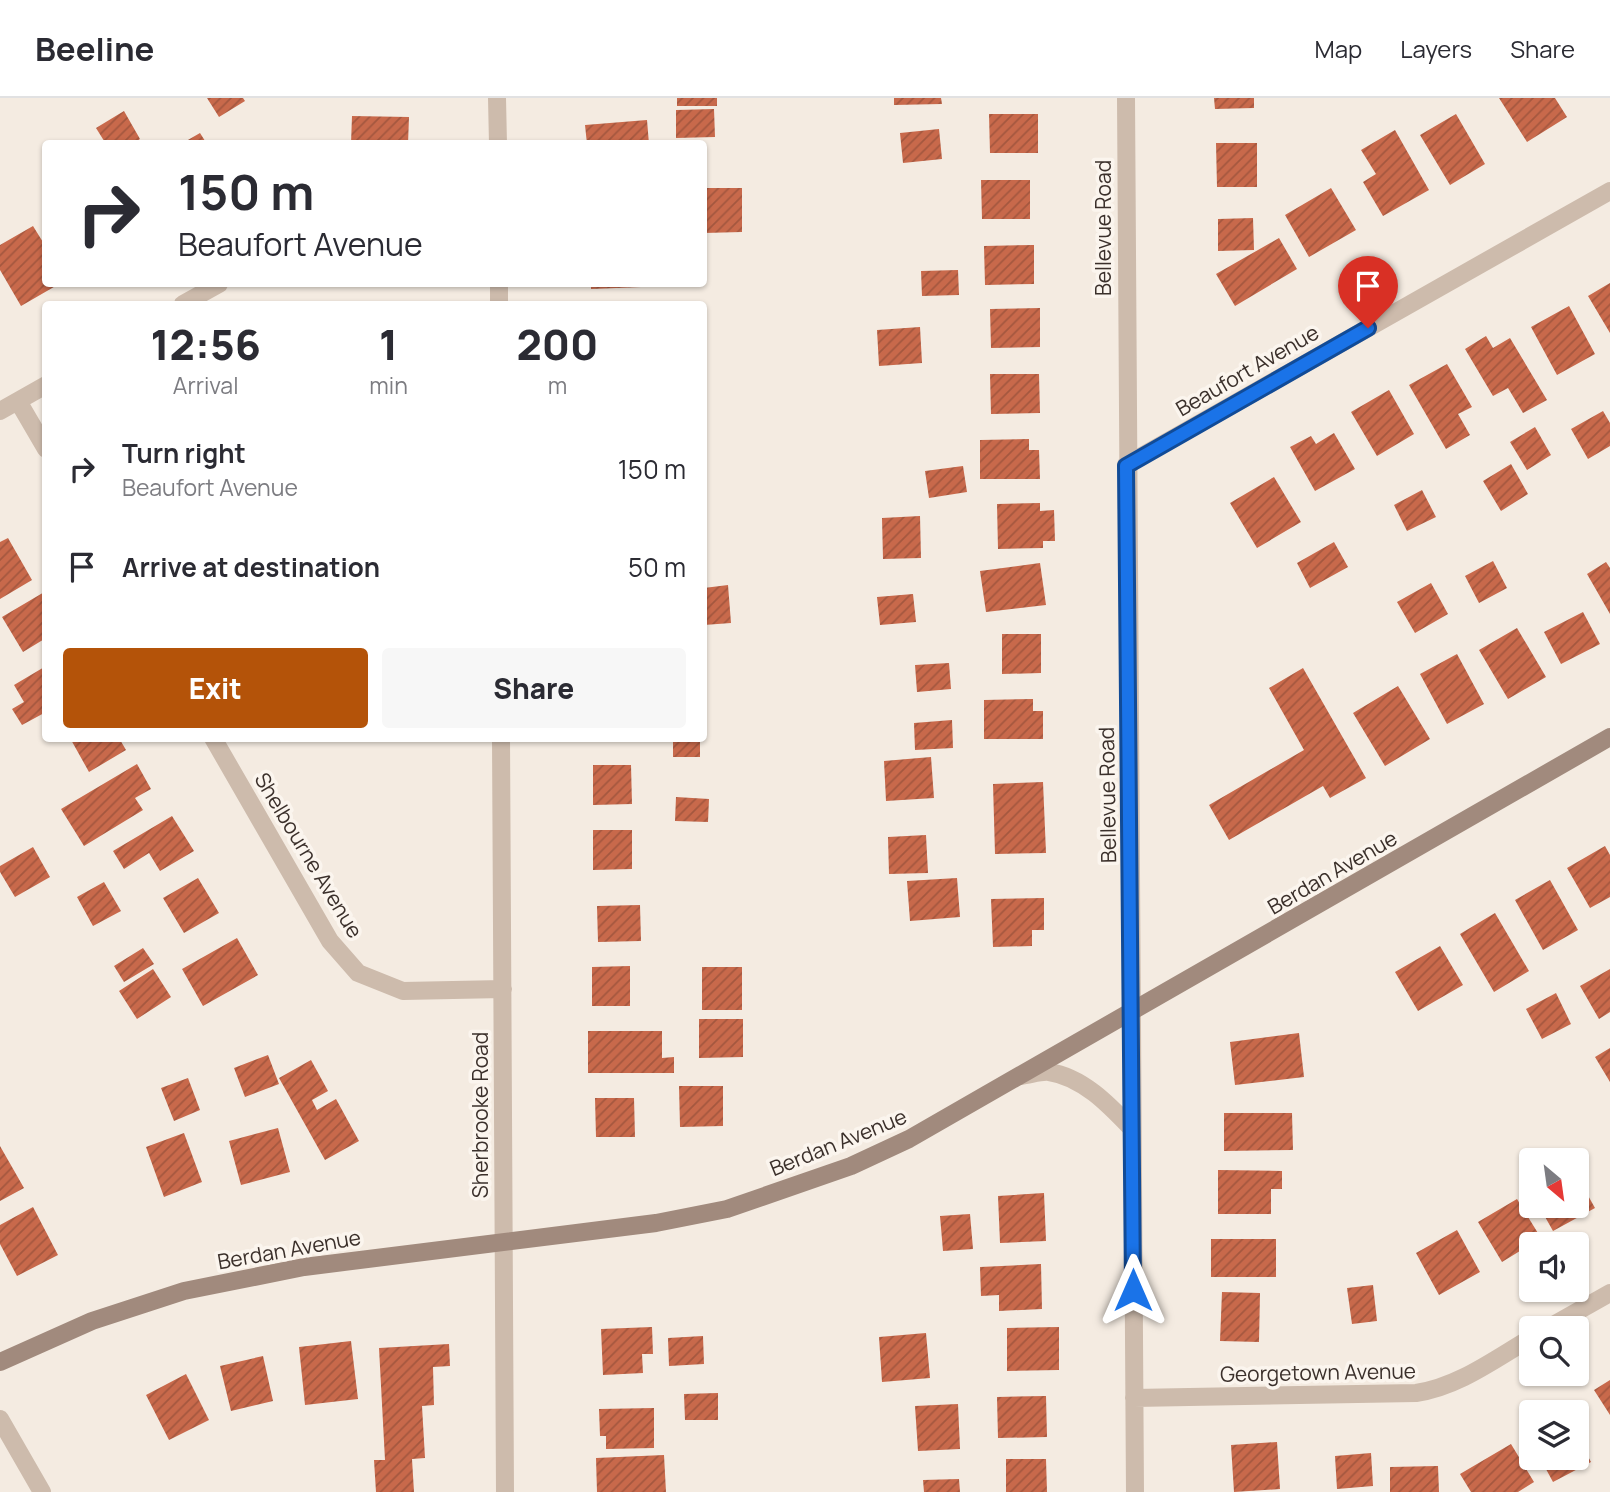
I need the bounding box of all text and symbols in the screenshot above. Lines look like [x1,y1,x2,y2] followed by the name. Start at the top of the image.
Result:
[35,26,154,71] text: Beeline
[1315,32,1362,65] text: Map
[1400,32,1472,65] text: Layers
[1510,32,1575,65] text: Share
[178,158,314,225] text: 150 m
[1089,160,1117,296] street label: Bellevue Road
[63,168,154,259] icon: right
[178,222,423,266] text: Beaufort Avenue
[1338,256,1398,328] pin
[1349,267,1387,305] icon: arrive
[151,315,261,373] text: 12:56
[379,315,398,373] text: 1
[516,315,598,373] text: 200
[1170,318,1324,422] street label: Beaufort Avenue
[173,369,239,401] text: Arrival
[369,369,408,401] text: min
[548,369,567,401] text: m
[122,435,246,471] text: Turn right
[63,450,101,488] icon: right
[618,451,686,487] text: 150 m
[122,471,298,503] text: Beaufort Avenue
[63,548,101,586] icon: arrive
[122,549,380,585] text: Arrive at destination
[628,549,686,585] text: 50 m
[63,648,368,728] button: Exit
[382,648,686,728] button: Share
[1092,727,1122,863] street label: Bellevue Road
[249,767,369,943] street label: Shelbourne Avenue
[1262,824,1402,920] street label: Berdan Avenue
[466,1032,494,1198] street label: Sherbrooke Road
[765,1102,911,1182] street label: Berdan Avenue
[1519,1148,1589,1218] north arrow
[1519,1148,1589,1470] map controls
[215,1223,363,1275] street label: Berdan Avenue
[1519,1232,1589,1302] button: sound
[1096,1253,1170,1327] position arrow
[1519,1316,1589,1386] button: search
[1220,1356,1416,1388] street label: Georgetown Avenue
[1519,1400,1589,1470] button: layers

